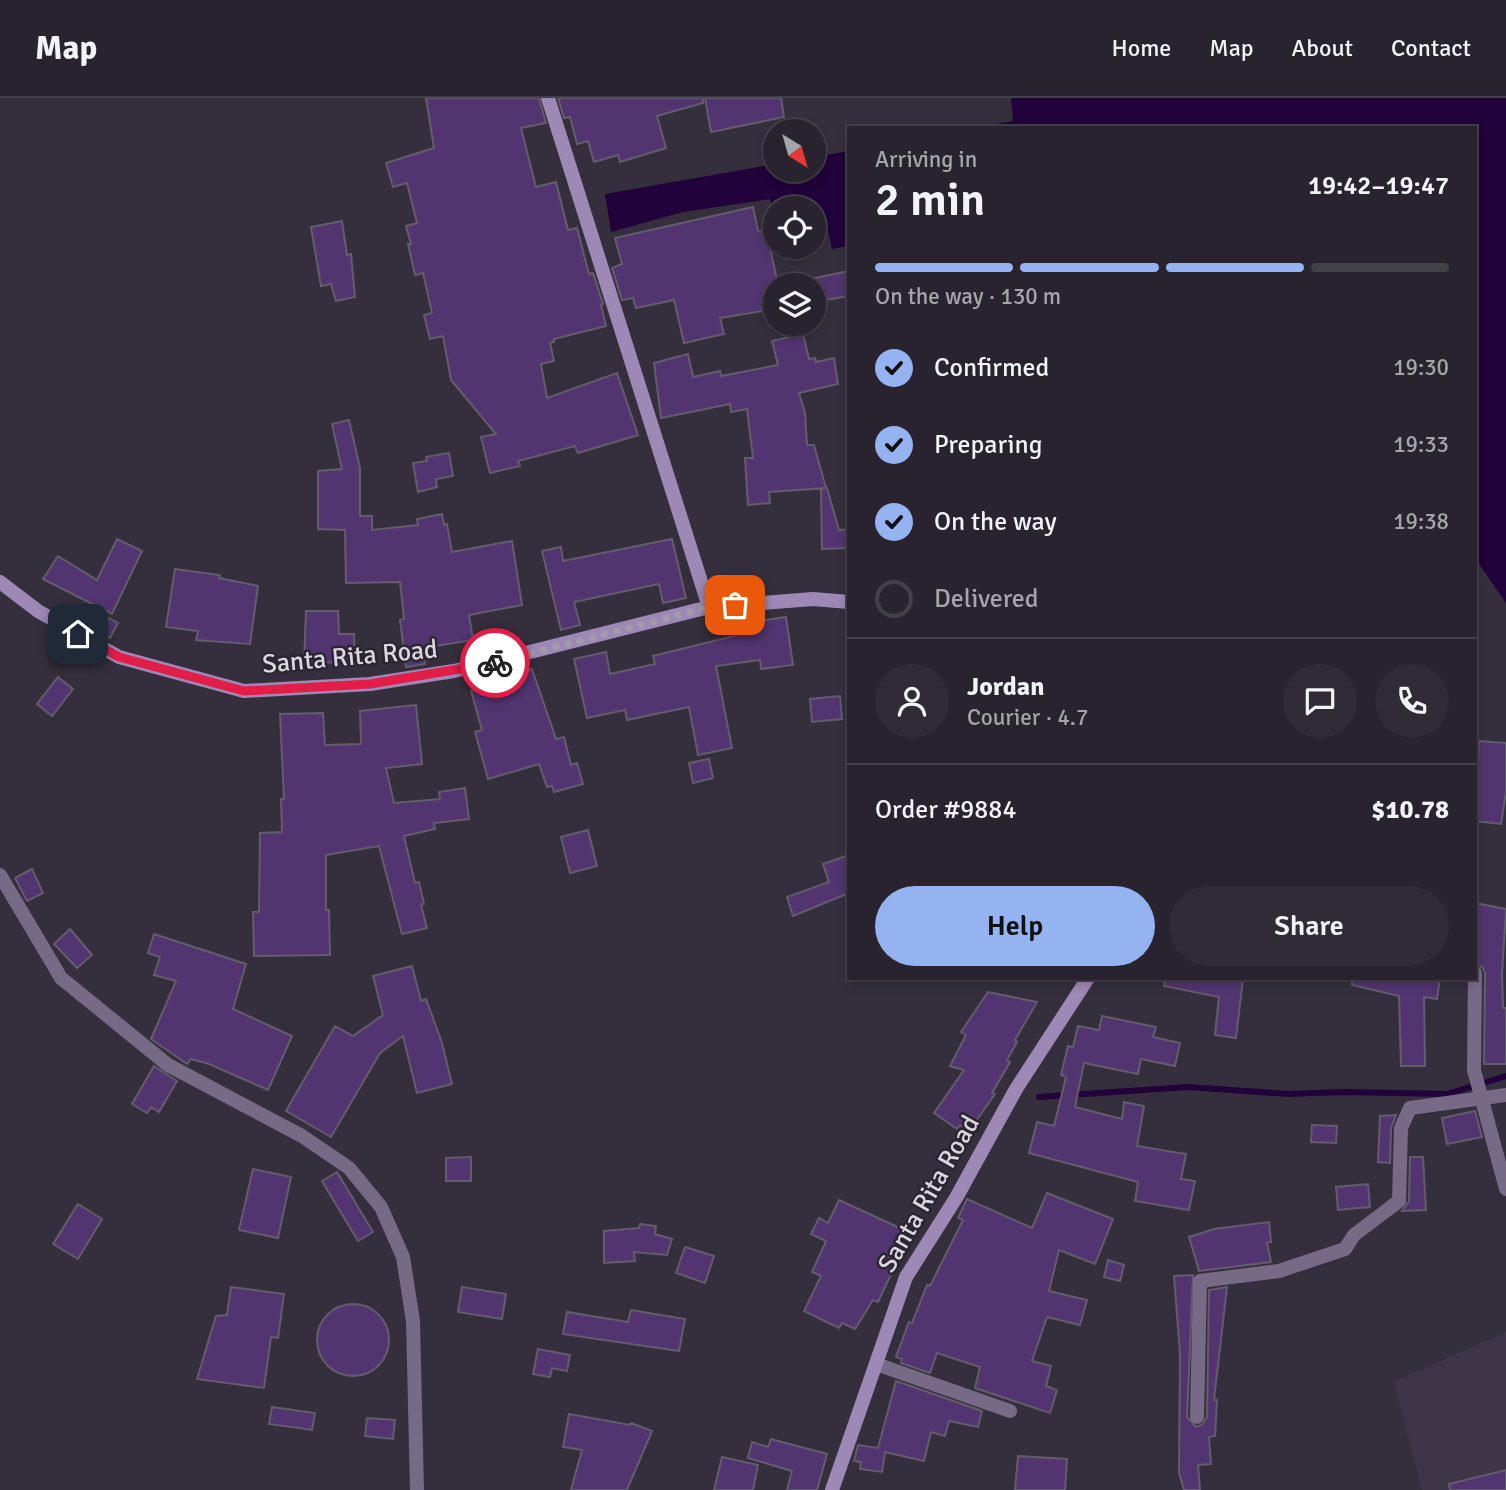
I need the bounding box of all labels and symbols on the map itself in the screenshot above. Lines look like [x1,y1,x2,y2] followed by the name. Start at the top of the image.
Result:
[763,119,826,182] north arrow
[705,575,765,635] pin
[48,604,108,664] pin
[460,628,530,698] courier
[261,633,439,681] street label: Santa Rita Road
[871,1110,987,1278] street label: Santa Rita Road

